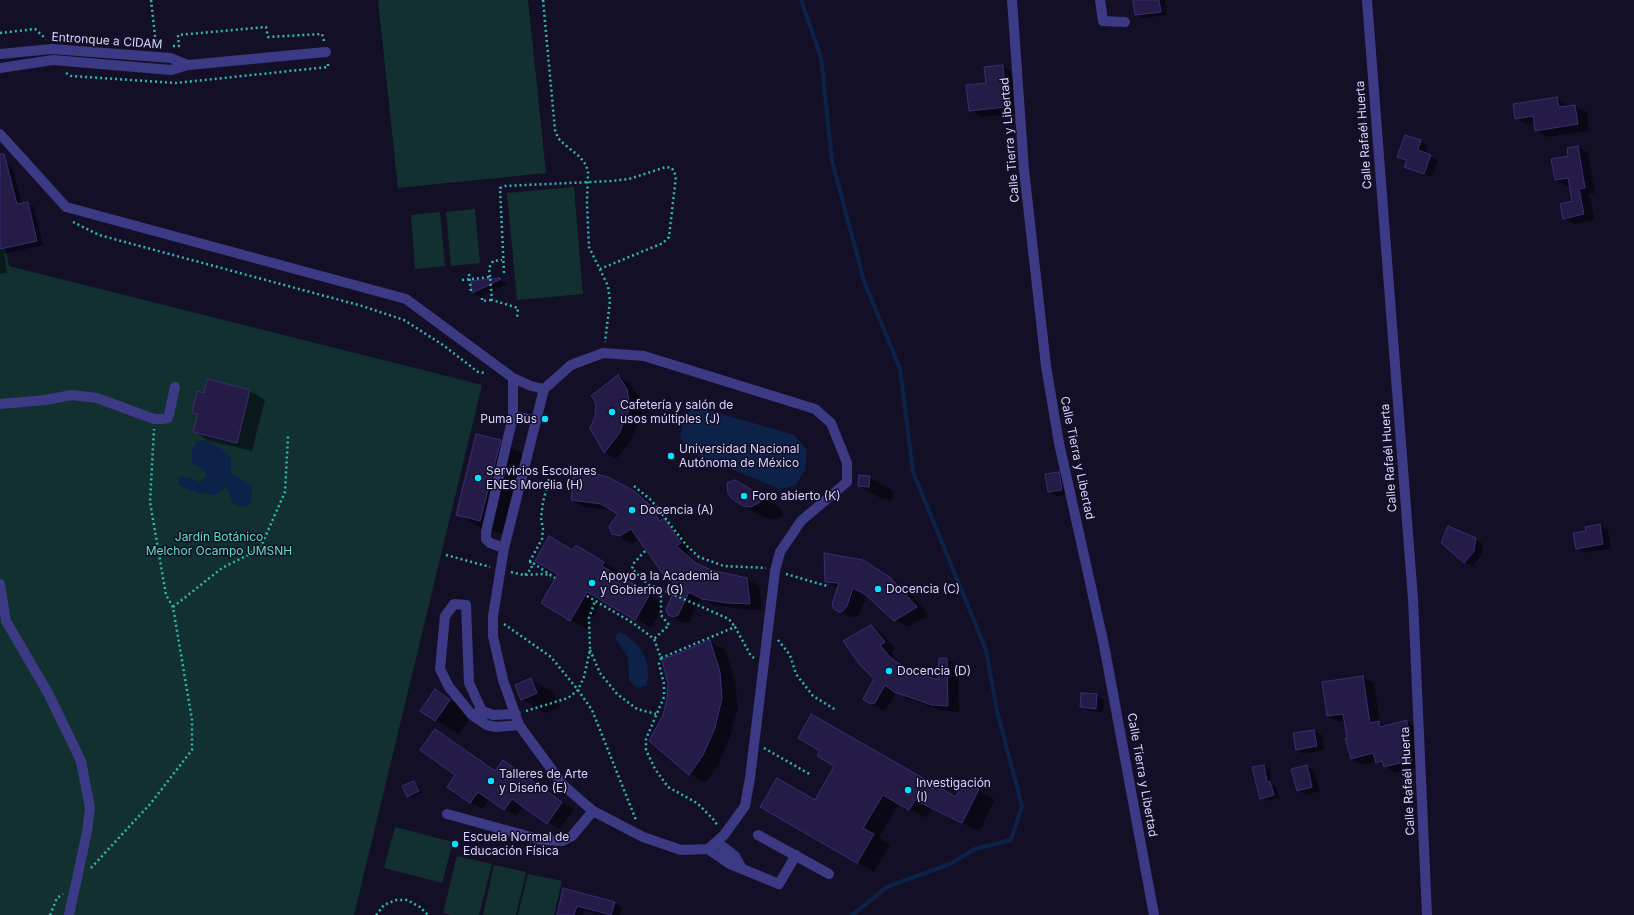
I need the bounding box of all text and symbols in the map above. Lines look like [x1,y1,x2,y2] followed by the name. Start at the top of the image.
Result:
[51,30,163,52] street label: Entronque a CIDAM
[997,77,1023,203] street label: Calle Tierra y Libertad
[1353,80,1375,190] street label: Calle Rafaél Huerta
[1057,395,1097,521] street label: Calle Tierra y Libertad
[620,398,733,426] place label: Cafetería y salón de usos múltiples (J)
[1378,403,1400,513] street label: Calle Rafaél Huerta
[607,407,617,417] marker: Cafetería y salón de usos múltiples (J)
[480,412,537,426] place label: Puma Bus
[540,414,550,424] marker: Puma Bus
[679,442,799,470] place label: Universidad Nacional Autónoma de México
[666,451,676,461] marker: Universidad Nacional Autónoma de México
[486,464,597,492] place label: Servicios Escolares ENES Morelia (H)
[473,473,483,483] marker: Servicios Escolares ENES Morelia (H)
[752,489,841,503] place label: Foro abierto (K)
[739,491,749,501] marker: Foro abierto (K)
[640,503,714,517] place label: Docencia (A)
[627,505,637,515] marker: Docencia (A)
[146,530,292,558] park label: Jardín Botánico Melchor Ocampo UMSNH
[600,569,719,597] place label: Apoyo a la Academia y Gobierno (G)
[587,578,597,588] marker: Apoyo a la Academia y Gobierno (G)
[886,582,960,596] place label: Docencia (C)
[873,584,883,594] marker: Docencia (C)
[897,664,971,678] place label: Docencia (D)
[884,666,894,676] marker: Docencia (D)
[1124,712,1160,838] street label: Calle Tierra y Libertad
[1398,726,1418,836] street label: Calle Rafaél Huerta
[499,767,588,795] place label: Talleres de Arte y Diseño (E)
[486,776,496,786] marker: Talleres de Arte y Diseño (E)
[916,776,991,804] place label: Investigación (I)
[903,785,913,795] marker: Investigación (I)
[463,830,569,858] place label: Escuela Normal de Educación Física
[450,839,460,849] marker: Escuela Normal de Educación Física

